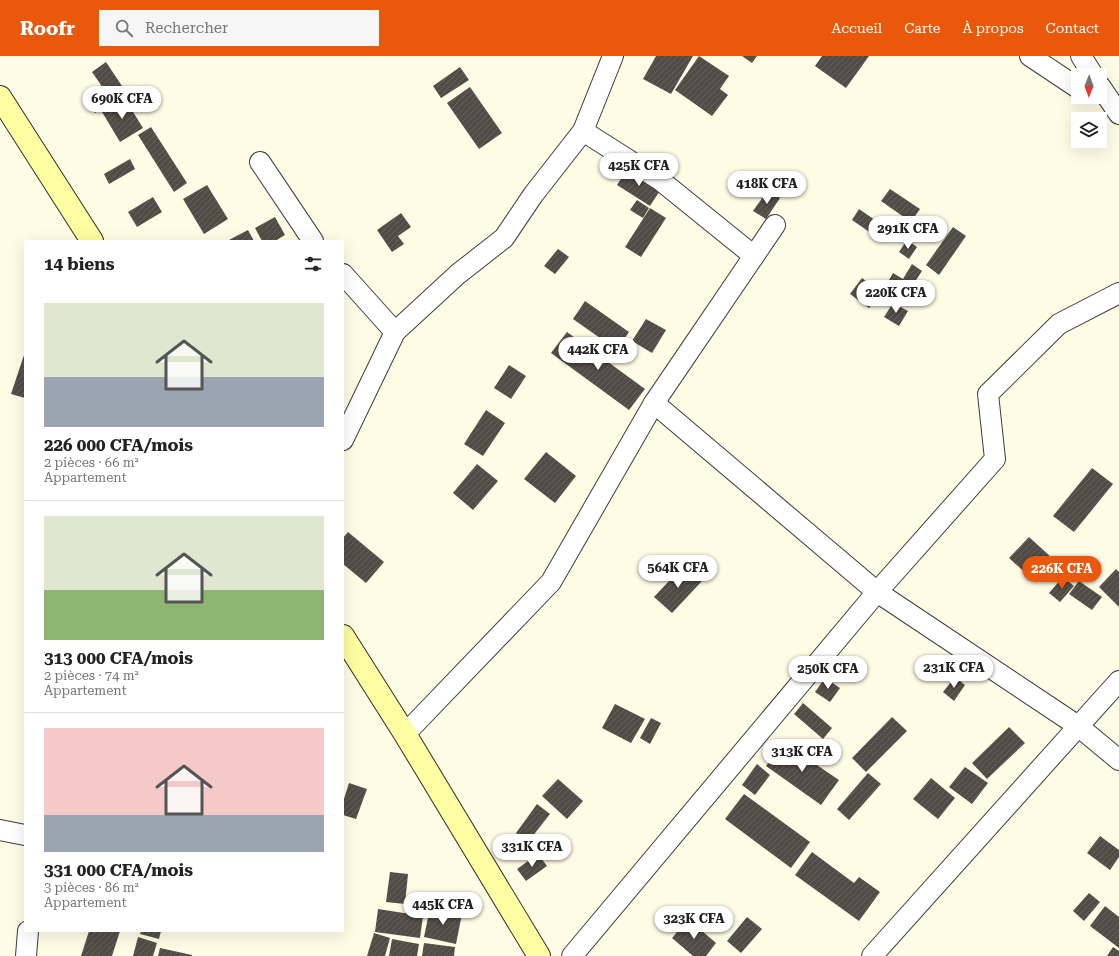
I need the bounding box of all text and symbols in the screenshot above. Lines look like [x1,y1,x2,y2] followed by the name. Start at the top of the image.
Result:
[99,10,379,46] search box
[20,17,75,40] text: Roofr
[113,17,135,39] icon: search
[145,19,228,37] text: Rechercher
[831,20,882,36] text: Accueil
[904,20,941,36] text: Carte
[963,20,1024,36] text: À propos
[1046,20,1099,36] text: Contact
[1071,68,1107,104] north arrow
[1071,68,1107,148] map controls
[81,86,163,120] pin: 690K CFA
[91,91,153,106] text: 690K CFA
[1071,112,1107,148] button: layers
[598,153,680,187] pin: 425K CFA
[608,158,670,173] text: 425K CFA
[726,171,808,205] pin: 418K CFA
[736,176,798,191] text: 418K CFA
[867,216,949,250] pin: 291K CFA
[877,221,939,236] text: 291K CFA
[302,253,324,275] icon: filters
[44,254,115,274] text: 14 biens
[855,280,937,314] pin: 220K CFA
[865,285,927,300] text: 220K CFA
[148,329,220,401] icon: home
[557,337,639,371] pin: 442K CFA
[567,342,629,357] text: 442K CFA
[44,435,193,455] text: 226 000 CFA/mois
[44,455,139,470] text: 2 pièces · 66 m²
[44,470,127,485] text: Appartement
[148,542,220,614] icon: home
[637,555,719,589] pin: 564K CFA
[1021,556,1103,590] pin: 226K CFA
[647,560,709,575] text: 564K CFA
[1031,561,1093,576] text: 226K CFA
[44,648,193,668] text: 313 000 CFA/mois
[913,655,995,689] pin: 231K CFA
[787,656,869,690] pin: 250K CFA
[923,660,985,675] text: 231K CFA
[797,661,859,676] text: 250K CFA
[44,668,139,683] text: 2 pièces · 74 m²
[44,683,127,698] text: Appartement
[761,739,843,773] pin: 313K CFA
[771,744,833,759] text: 313K CFA
[148,754,220,826] icon: home
[491,834,573,868] pin: 331K CFA
[501,839,563,854] text: 331K CFA
[44,860,193,880] text: 331 000 CFA/mois
[44,880,139,895] text: 3 pièces · 86 m²
[402,892,484,926] pin: 445K CFA
[44,895,127,910] text: Appartement
[412,897,474,912] text: 445K CFA
[653,906,735,940] pin: 323K CFA
[663,911,725,926] text: 323K CFA

